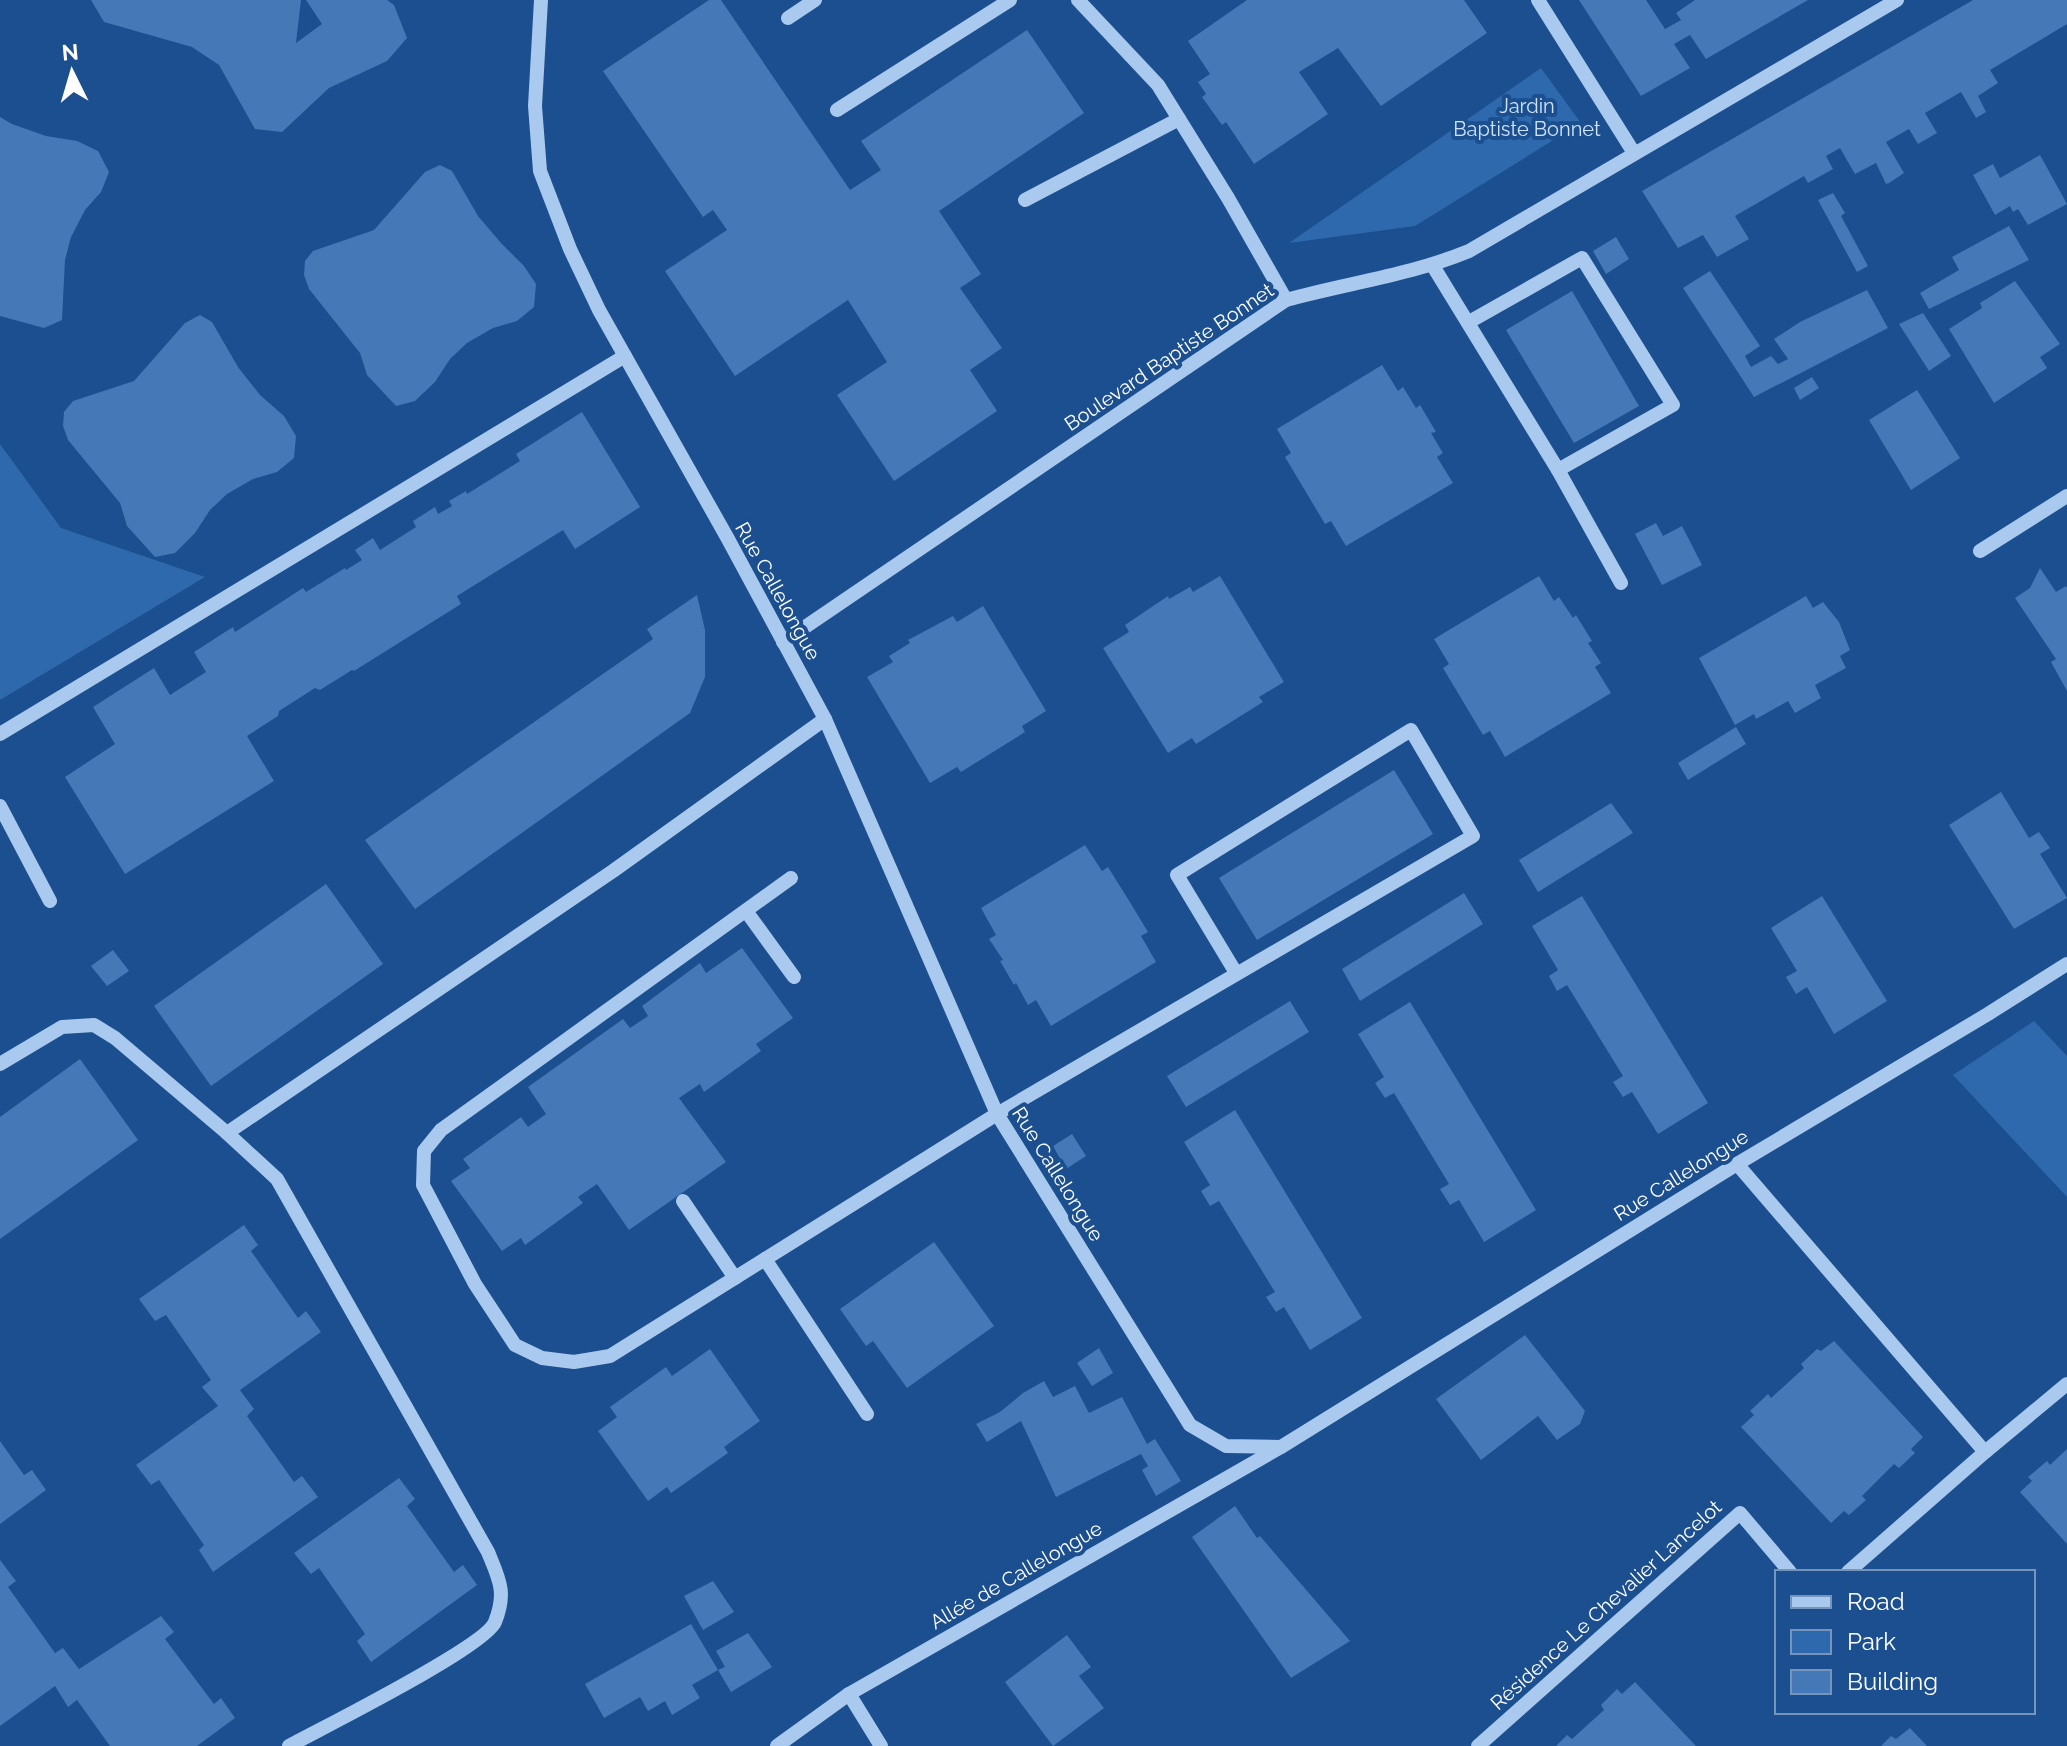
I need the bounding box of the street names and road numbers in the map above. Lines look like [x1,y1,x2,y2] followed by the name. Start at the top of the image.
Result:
[1060,278,1278,436] street label: Boulevard Baptiste Bonnet
[730,518,826,664] street label: Rue Callelongue
[1007,1102,1109,1246] street label: Rue Callelongue
[1609,1124,1753,1226] street label: Rue Callelongue
[1486,1495,1727,1715] street label: Résidence Le Chevalier Lancelot
[926,1516,1106,1634] street label: Allée de Callelongue

